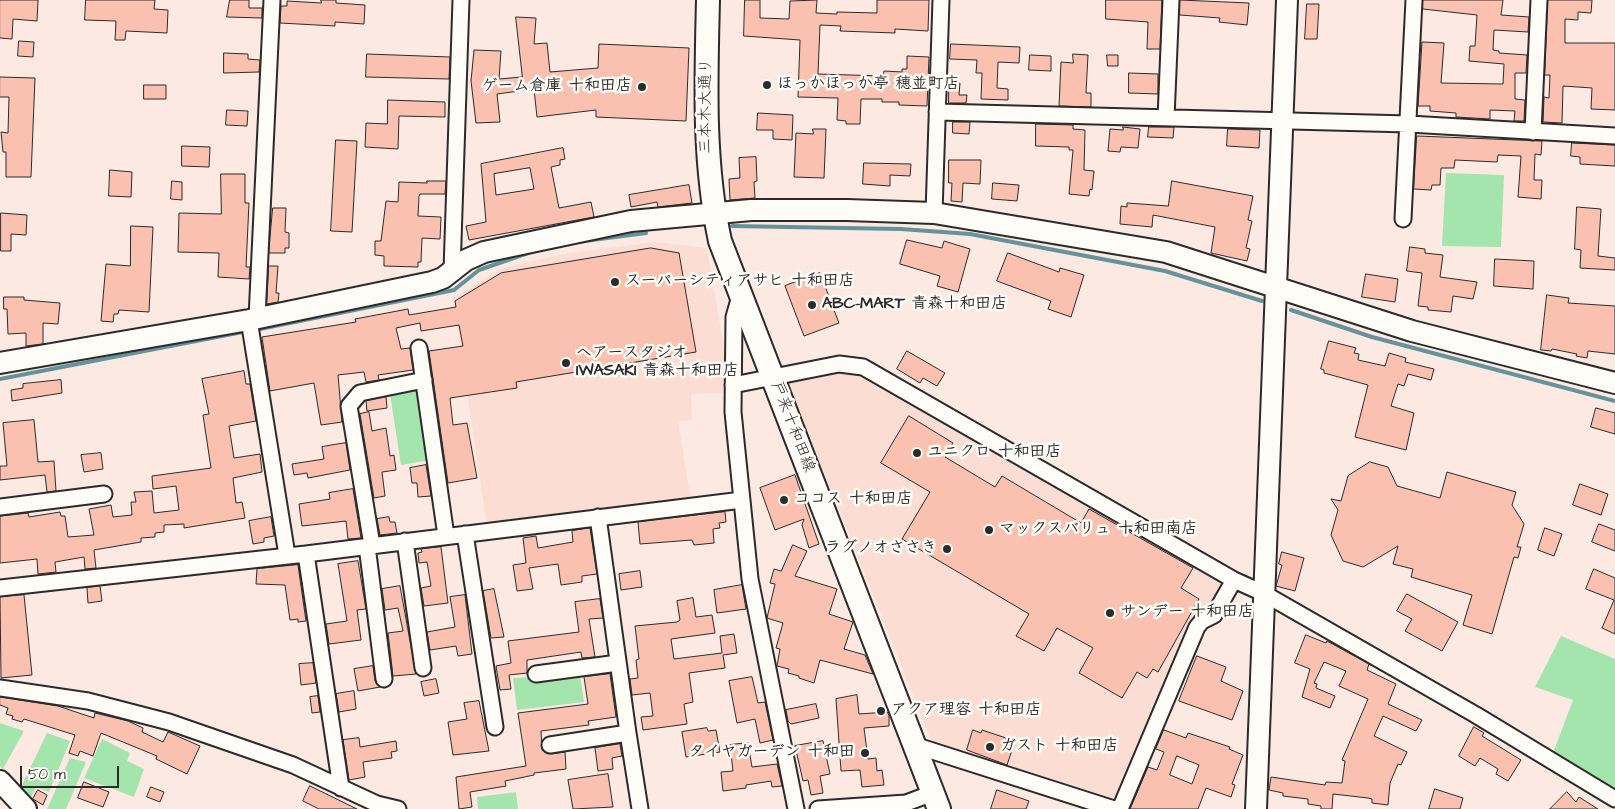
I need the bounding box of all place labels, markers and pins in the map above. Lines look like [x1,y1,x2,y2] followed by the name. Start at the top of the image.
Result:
[777,75,959,95] place label: ほっかほっか亭 穂並町店
[482,77,632,97] place label: ゲーム倉庫 十和田店
[761,79,773,91] marker: ほっかほっか亭 穂並町店
[636,81,648,93] marker: ゲーム倉庫 十和田店
[625,272,855,292] place label: スーパーシティアサヒ 十和田店
[609,276,621,288] marker: スーパーシティアサヒ 十和田店
[822,295,1007,315] place label: ABC-MART 青森十和田店
[806,299,818,311] marker: ABC-MART 青森十和田店
[576,344,739,382] place label: ヘアースタジオ IWASAKI 青森十和田店
[560,357,572,369] marker: ヘアースタジオ IWASAKI 青森十和田店
[927,443,1061,463] place label: ユニクロ 十和田店
[911,447,923,459] marker: ユニクロ 十和田店
[794,490,912,510] place label: ココス 十和田店
[778,494,790,506] marker: ココス 十和田店
[999,520,1197,540] place label: マックスバリュ 十和田南店
[983,524,995,536] marker: マックスバリュ 十和田南店
[825,539,937,559] place label: ラグノオささき
[941,543,953,555] marker: ラグノオささき
[1120,603,1254,623] place label: サンデー 十和田店
[1104,607,1116,619] marker: サンデー 十和田店
[891,701,1041,721] place label: アクア理容 十和田店
[875,705,887,717] marker: アクア理容 十和田店
[1000,737,1118,757] place label: ガスト 十和田店
[984,741,996,753] marker: ガスト 十和田店
[689,743,855,763] place label: タイヤガーデン 十和田
[859,747,871,759] marker: タイヤガーデン 十和田

